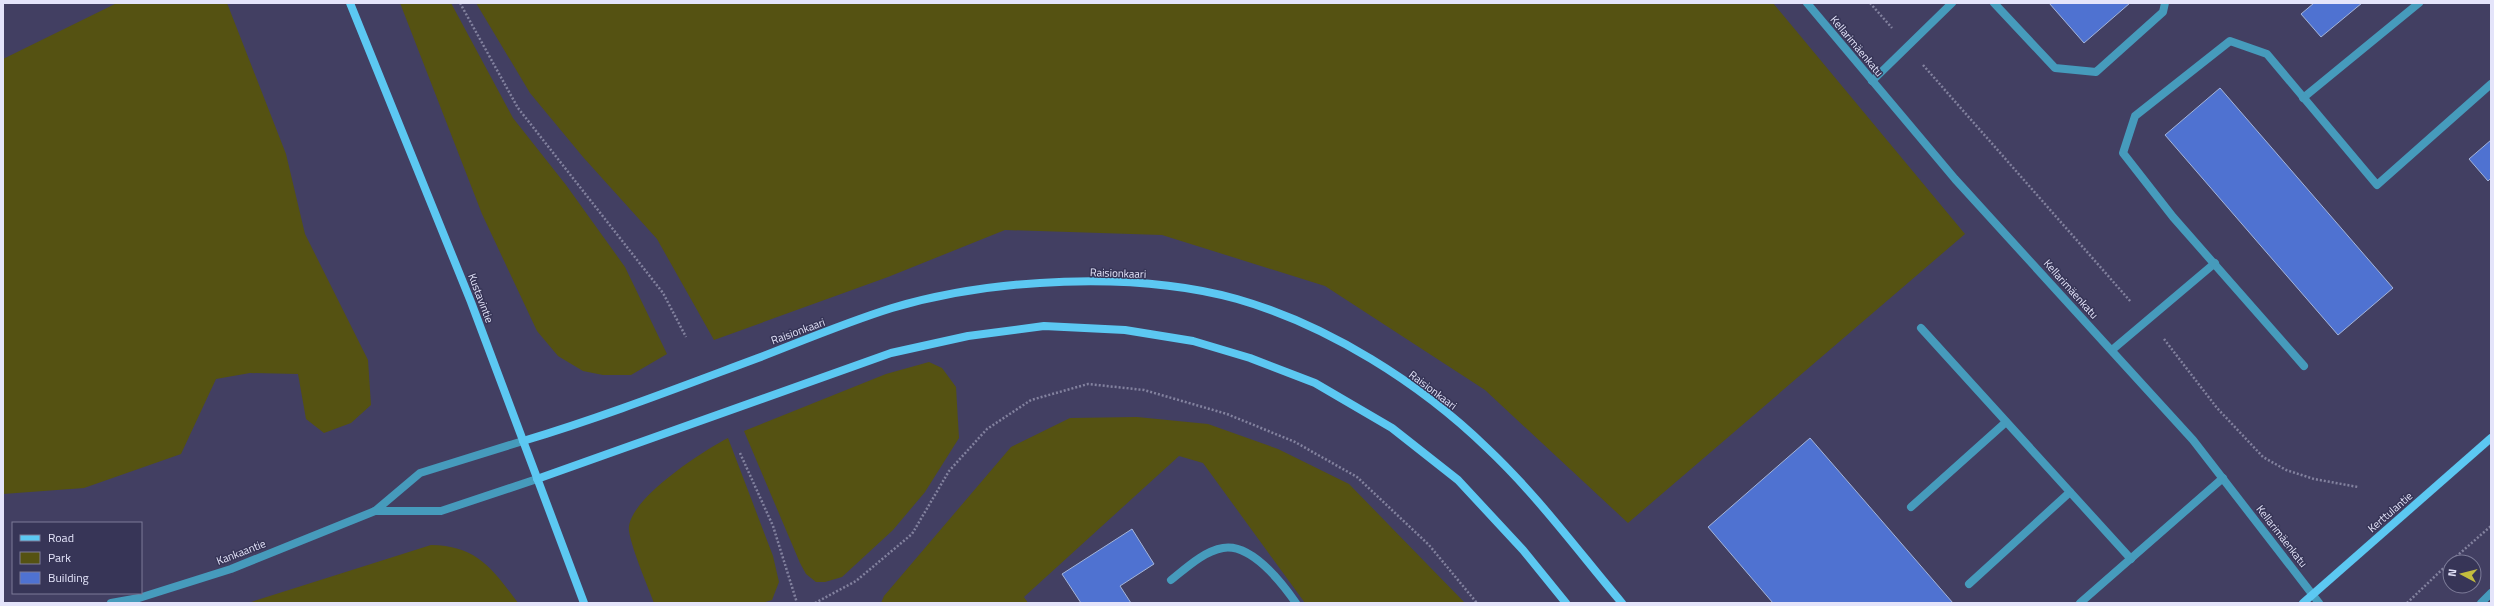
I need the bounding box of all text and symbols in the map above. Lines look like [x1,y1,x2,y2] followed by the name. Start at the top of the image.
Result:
[1827,12,1887,80] street label: Kellarimäenkatu
[2040,256,2102,322] street label: Kellarimäenkatu
[1090,264,1146,282] street label: Raisionkaari
[464,271,498,325] street label: Kustavintie
[769,314,827,348] street label: Raisionkaari
[1406,367,1460,413] street label: Raisionkaari
[2364,488,2416,536] street label: Kerttulantie
[2253,501,2312,571] street label: Kellarimäenkatu
[12,522,142,594] legend
[48,528,74,547] text: Road
[214,535,268,569] street label: Kankaantie
[48,548,71,567] text: Park
[2442,554,2482,594] north arrow
[48,568,89,587] text: Building
[2444,568,2460,578] text: N

